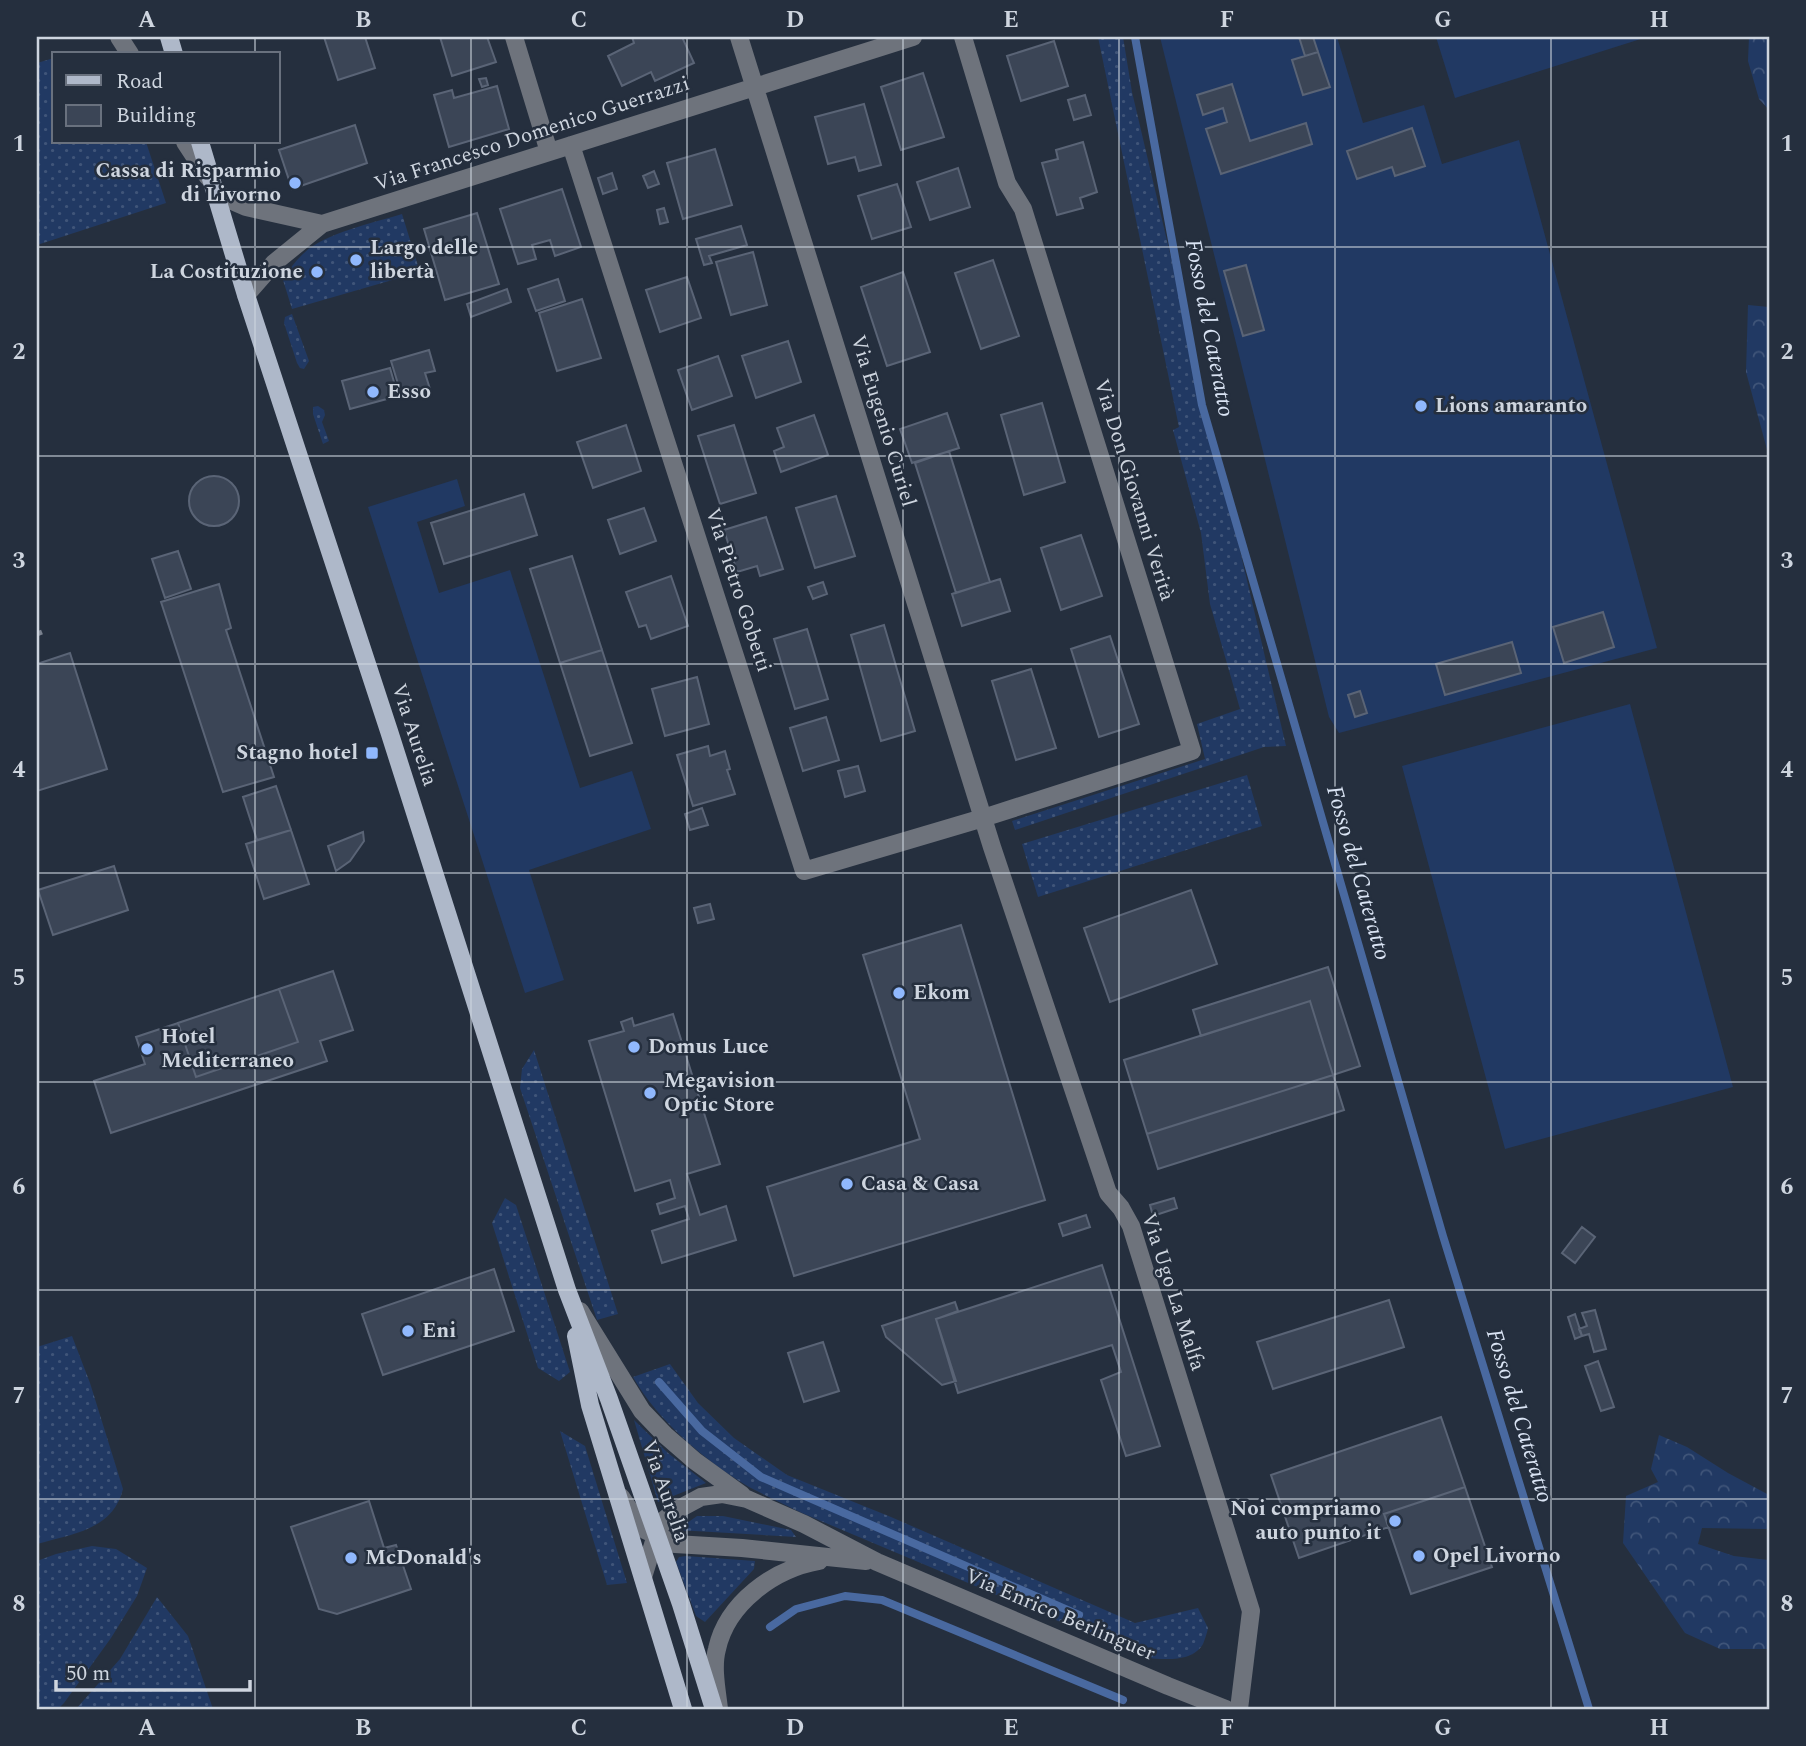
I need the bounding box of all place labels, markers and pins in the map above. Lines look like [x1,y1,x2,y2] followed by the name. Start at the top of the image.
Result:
[96,155,281,211] place label: Cassa di Risparmio di Livorno
[287,175,303,191] marker: Cassa di Risparmio di Livorno
[370,232,478,288] place label: Largo delle libertà
[348,252,364,268] marker: Largo delle libertà
[150,256,303,288] place label: La Costituzione
[309,264,325,280] marker: La Costituzione
[387,376,431,408] place label: Esso
[365,384,381,400] marker: Esso
[1435,390,1587,422] place label: Lions amaranto
[1413,398,1429,414] marker: Lions amaranto
[236,737,358,769] place label: Stagno hotel
[364,745,380,761] marker: Stagno hotel
[913,977,970,1009] place label: Ekom
[891,985,907,1001] marker: Ekom
[161,1021,294,1077] place label: Hotel Mediterraneo
[648,1031,769,1063] place label: Domus Luce
[626,1039,642,1055] marker: Domus Luce
[139,1041,155,1057] marker: Hotel Mediterraneo
[664,1065,775,1121] place label: Megavision Optic Store
[642,1085,658,1101] marker: Megavision Optic Store
[861,1168,979,1200] place label: Casa & Casa
[839,1176,855,1192] marker: Casa & Casa
[422,1315,456,1347] place label: Eni
[400,1323,416,1339] marker: Eni
[1230,1493,1381,1549] place label: Noi compriamo auto punto it
[1387,1513,1403,1529] marker: Noi compriamo auto punto it
[1433,1540,1560,1572] place label: Opel Livorno
[365,1542,482,1574] place label: McDonald's
[1411,1548,1427,1564] marker: Opel Livorno
[343,1550,359,1566] marker: McDonald's

